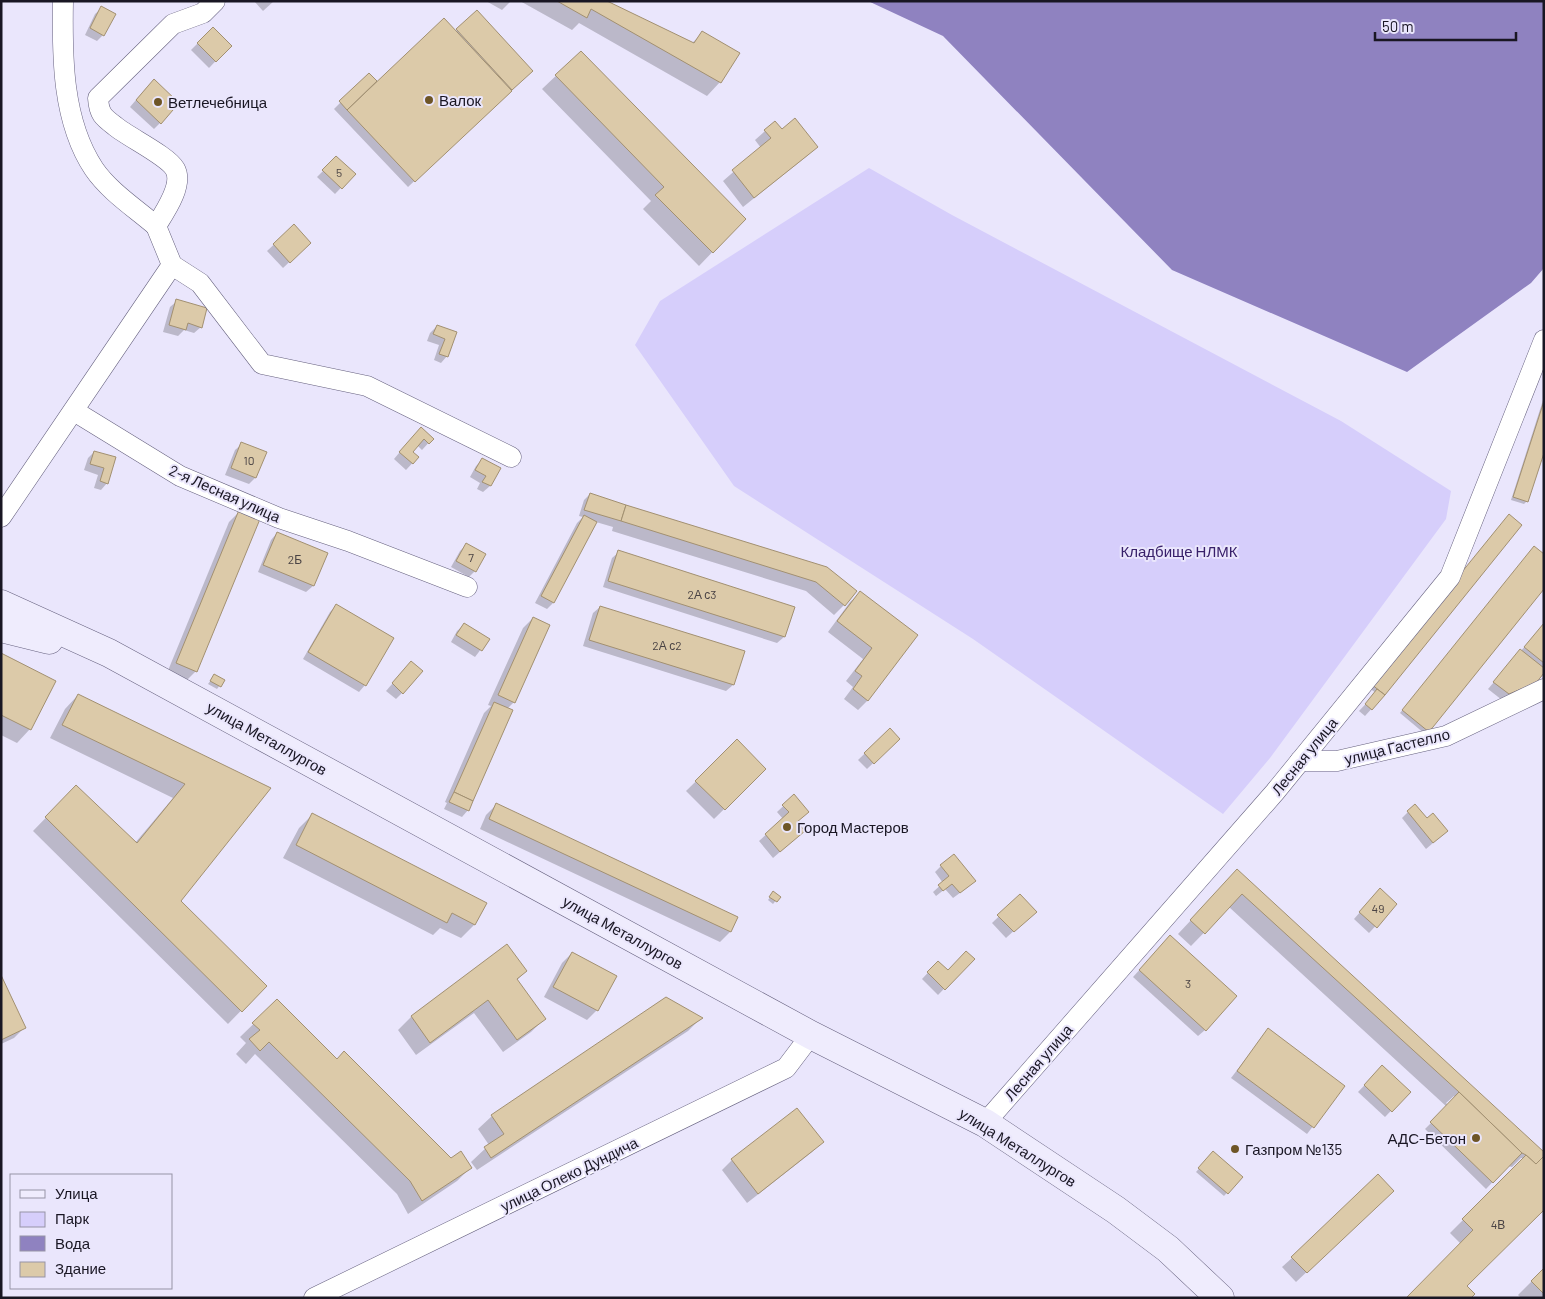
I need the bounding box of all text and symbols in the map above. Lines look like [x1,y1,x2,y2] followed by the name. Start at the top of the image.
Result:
[1375,10,1516,42] scale bar
[1382,17,1414,35] text: 50 m
[439,91,482,109] place label: Валок
[168,93,268,111] place label: Ветлечебница
[423,94,435,106] marker: Валок
[152,96,164,108] marker: Ветлечебница
[336,165,342,179] house number: 5
[244,453,254,467] house number: 10
[167,460,284,526] street label: 2-я Лесная улица
[1121,542,1238,560] park label: Кладбище НЛМК
[468,550,474,564] house number: 7
[288,552,302,566] house number: 2Б
[687,587,717,601] house number: 2А с3
[652,638,682,652] house number: 2А с2
[204,698,330,778] street label: улица Металлургов
[1267,713,1341,798] street label: Лесная улица
[1342,724,1452,768] street label: улица Гастелло
[797,818,909,836] place label: Город Мастеров
[781,821,793,833] marker: Город Мастеров
[560,892,686,972] street label: улица Металлургов
[1372,901,1384,915] house number: 49
[1185,976,1191,990] house number: 3
[1000,1020,1076,1104] street label: Лесная улица
[956,1104,1080,1190] street label: улица Металлургов
[1388,1129,1466,1147] place label: АДС-Бетон
[1470,1132,1482,1144] marker: АДС-Бетон
[497,1133,641,1215] street label: улица Олеко Дундича
[1245,1140,1342,1158] place label: Газпром №135
[1229,1143,1241,1155] marker: Газпром №135
[10,1174,172,1289] legend
[55,1184,98,1202] text: Улица
[55,1209,89,1227] text: Парк
[1491,1217,1505,1231] house number: 4В
[55,1234,91,1252] text: Вода
[55,1259,106,1277] text: Здание

